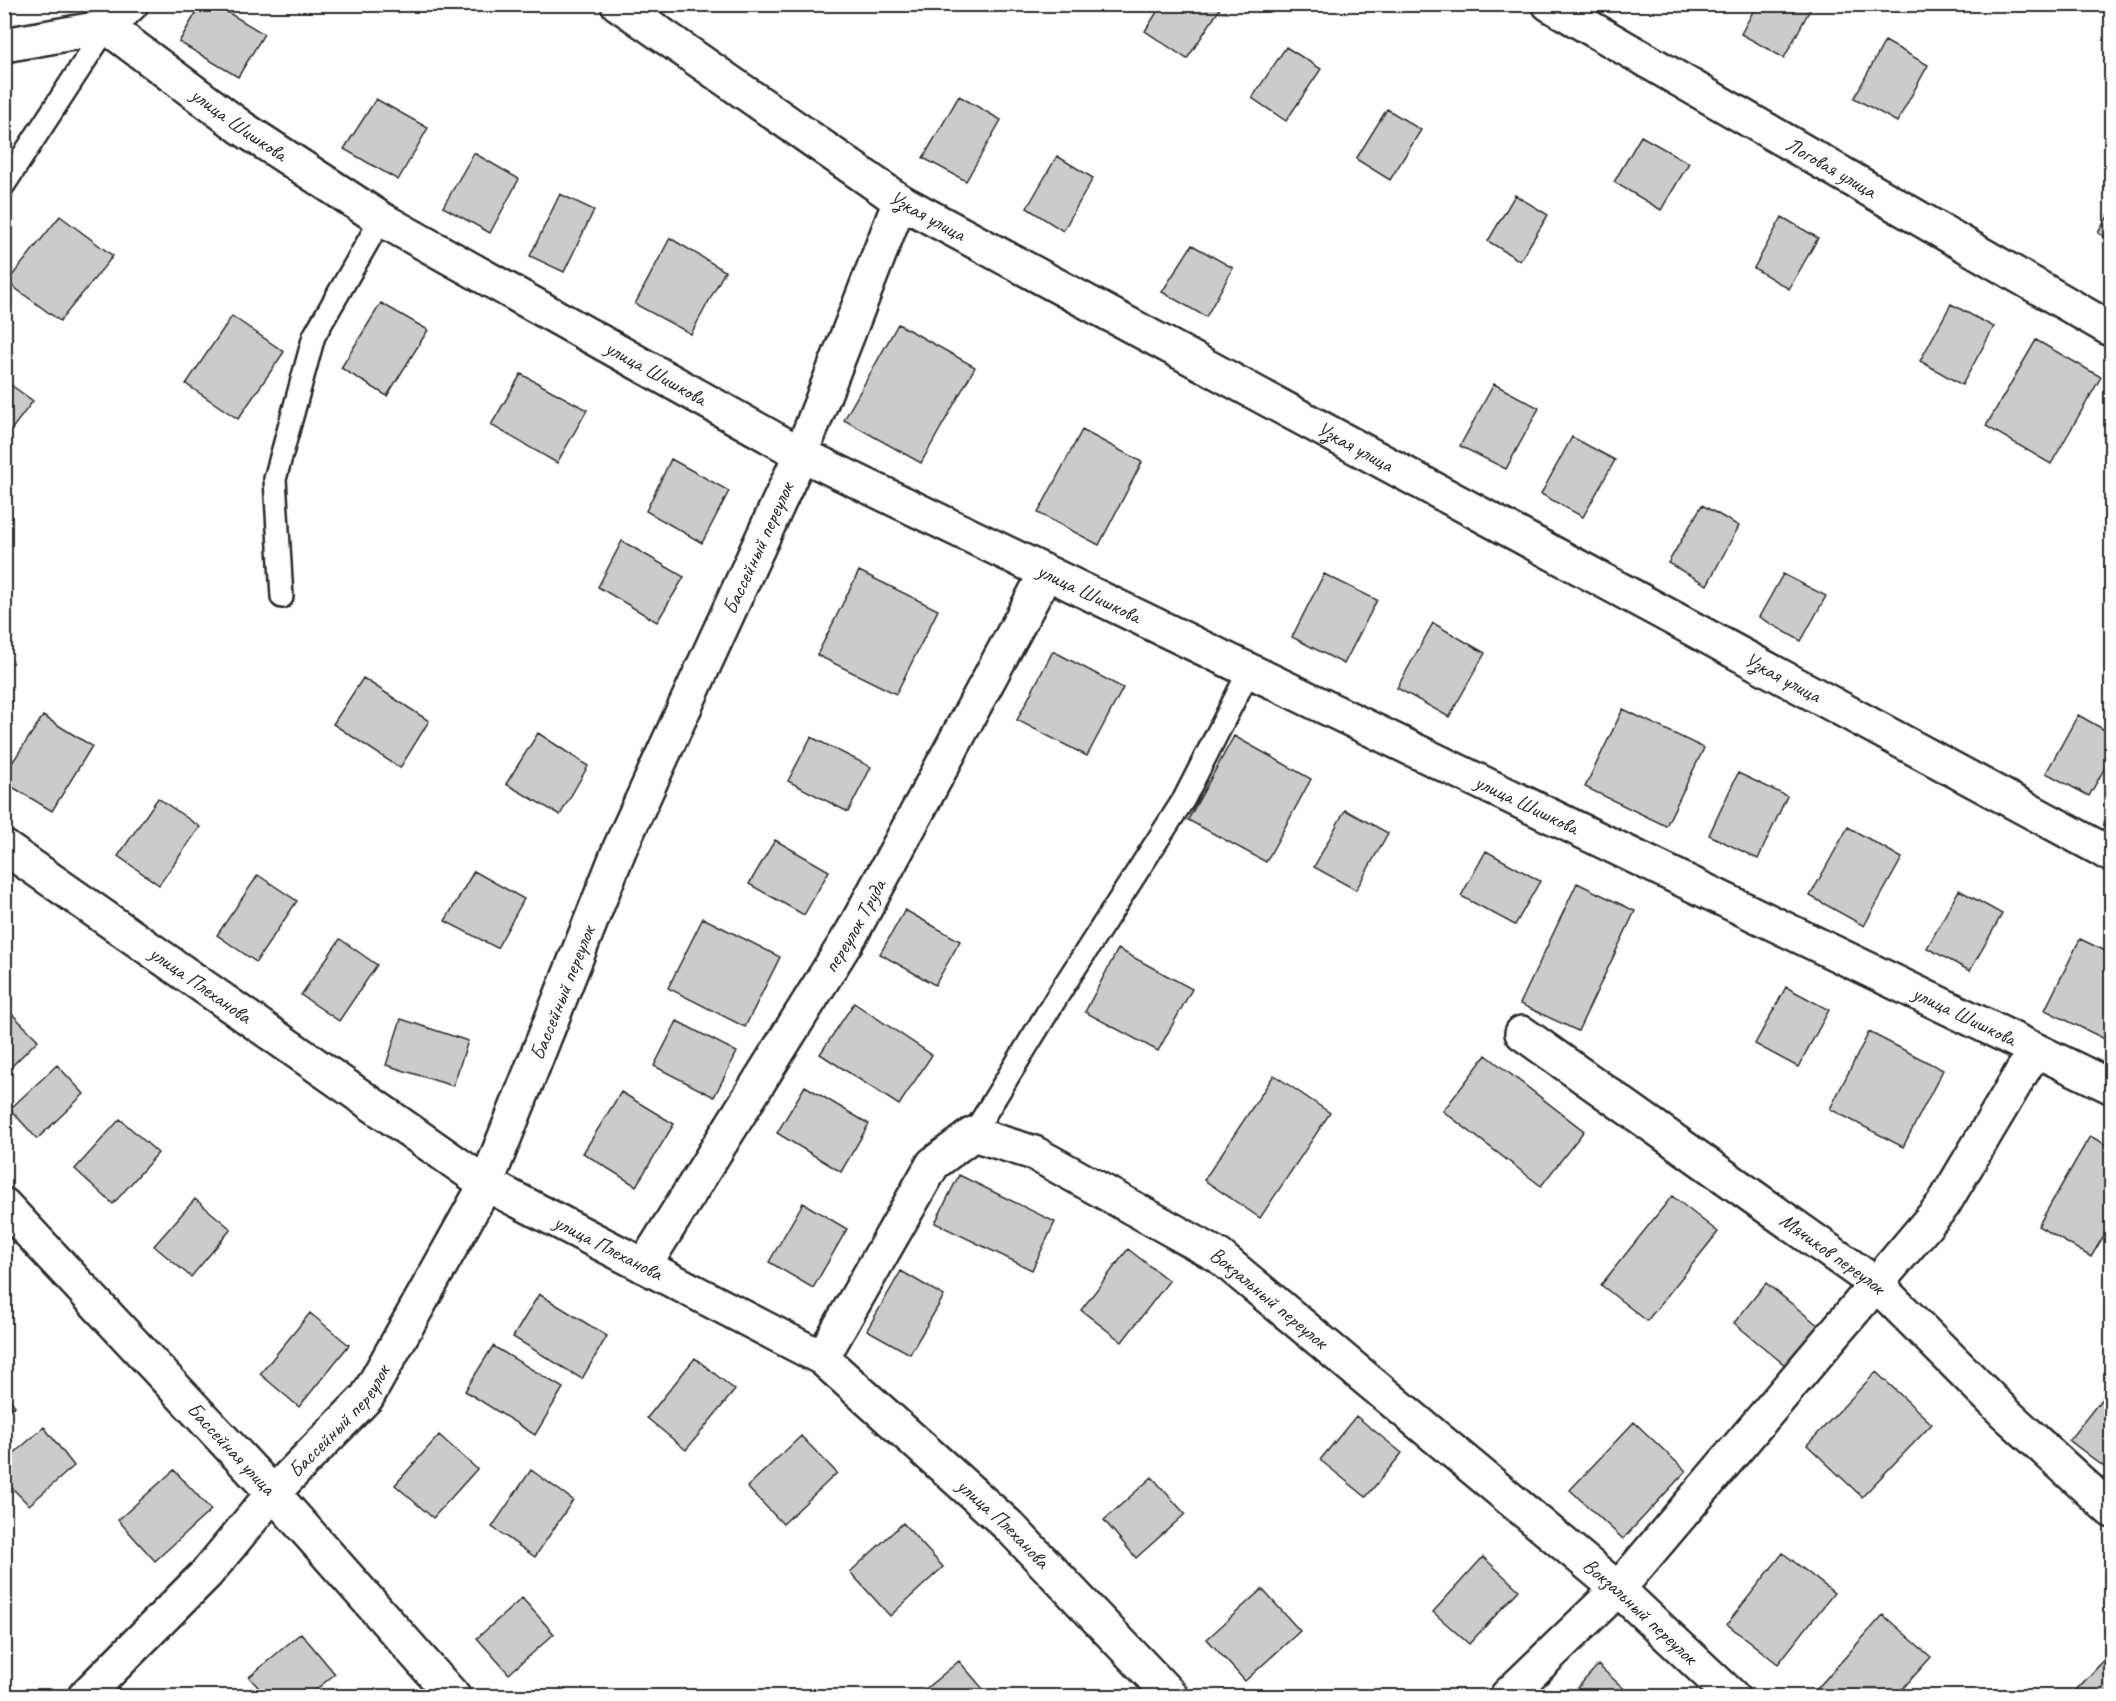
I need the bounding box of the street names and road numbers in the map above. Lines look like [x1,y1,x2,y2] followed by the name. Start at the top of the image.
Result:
[184,80,294,168] street label: улица Шишкова
[1781,131,1883,205] street label: Логовая улица
[884,184,971,248] street label: Узкая улица
[599,333,713,413] street label: улица Шишкова
[1312,415,1399,478] street label: Узкая улица
[716,476,800,618] street label: Бассейный переулок
[1031,556,1147,630] street label: улица Шишкова
[1740,646,1827,709] street label: Узкая улица
[1469,768,1585,841] street label: улица Шишкова
[817,873,893,977] street label: переулок Труда
[524,920,601,1064] street label: Бассейный переулок
[143,939,258,1030] street label: улица Плеханова
[1907,979,2022,1053] street label: улица Шишкова
[1775,1207,1893,1301] street label: Мячиков переулок
[548,1208,669,1287] street label: улица Плеханова
[1206,1241,1335,1356] street label: Вокзальный переулок
[283,1358,396,1483] street label: Бассейный переулок
[182,1396,282,1501] street label: Бассейная улица
[950,1471,1057,1575] street label: улица Плеханова
[1578,1552,1704,1671] street label: Вокзальный переулок

